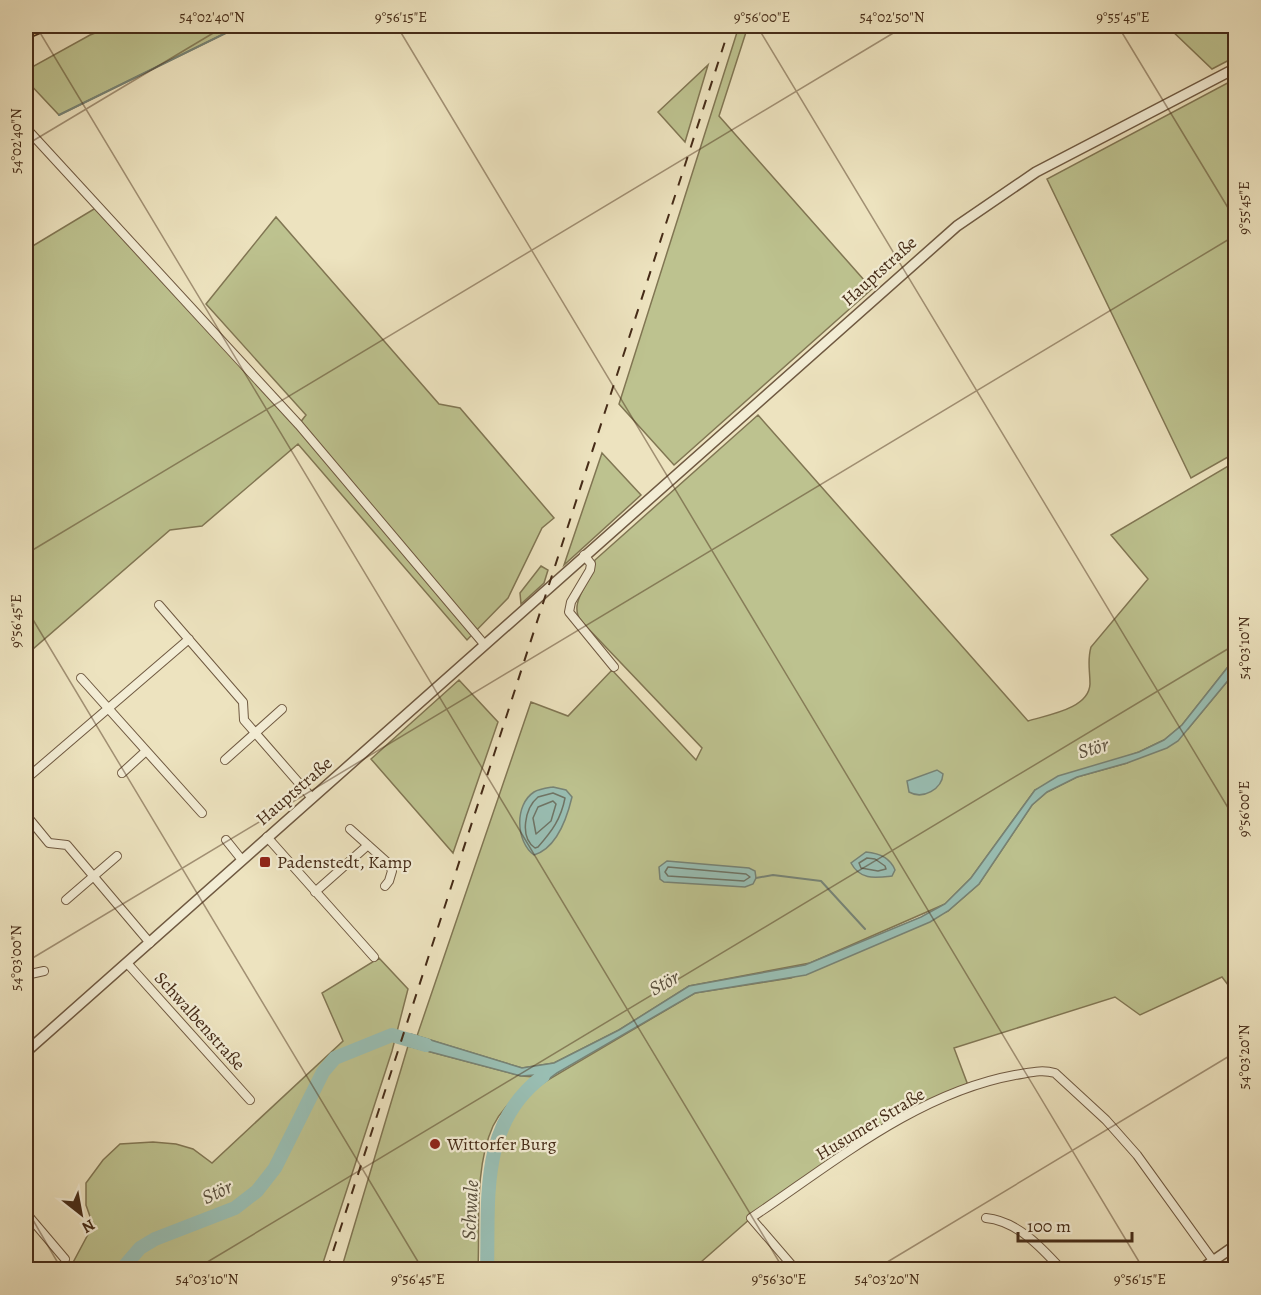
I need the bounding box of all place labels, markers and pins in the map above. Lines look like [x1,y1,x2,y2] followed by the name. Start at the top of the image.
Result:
[277,850,412,874] place label: Padenstedt, Kamp
[258,855,272,869] marker: Padenstedt, Kamp
[446,1132,556,1156] place label: Wittorfer Burg
[428,1137,442,1151] marker: Wittorfer Burg

